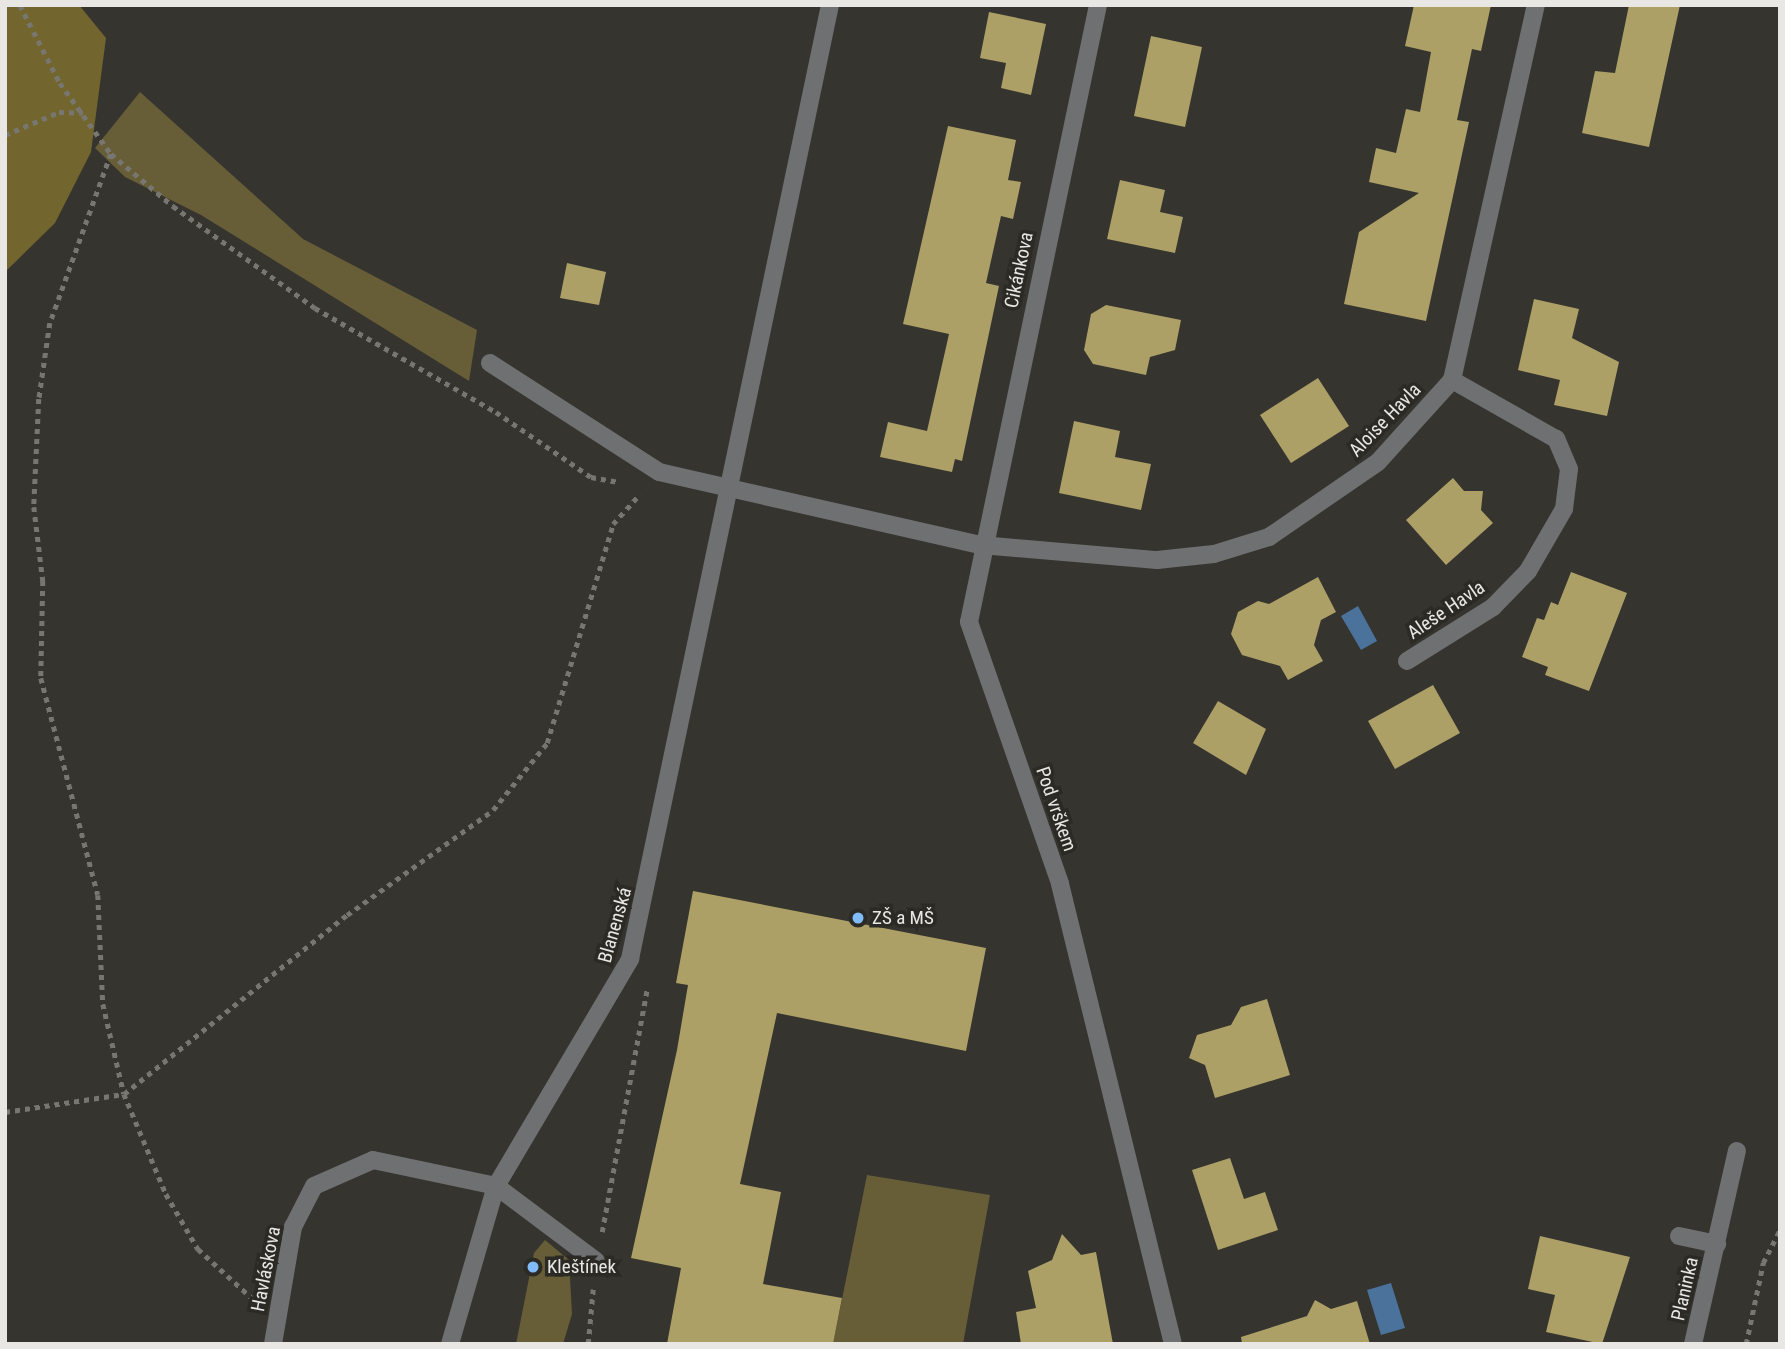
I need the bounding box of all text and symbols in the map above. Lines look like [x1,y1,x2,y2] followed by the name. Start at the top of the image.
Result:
[1000,230,1038,310] street label: Cikánkova
[1344,378,1426,462] street label: Aloise Havla
[1403,576,1489,644] street label: Aleše Havla
[1031,764,1081,854] street label: Pod vrškem
[593,885,637,965] street label: Blanenská
[872,907,934,929] place label: ZŠ a MŠ
[850,910,866,926] marker: ZŠ a MŠ
[247,1225,285,1313] street label: Havláskova
[1667,1255,1703,1323] street label: Planinka
[547,1256,616,1278] place label: Kleštínek
[525,1259,541,1275] marker: Kleštínek

